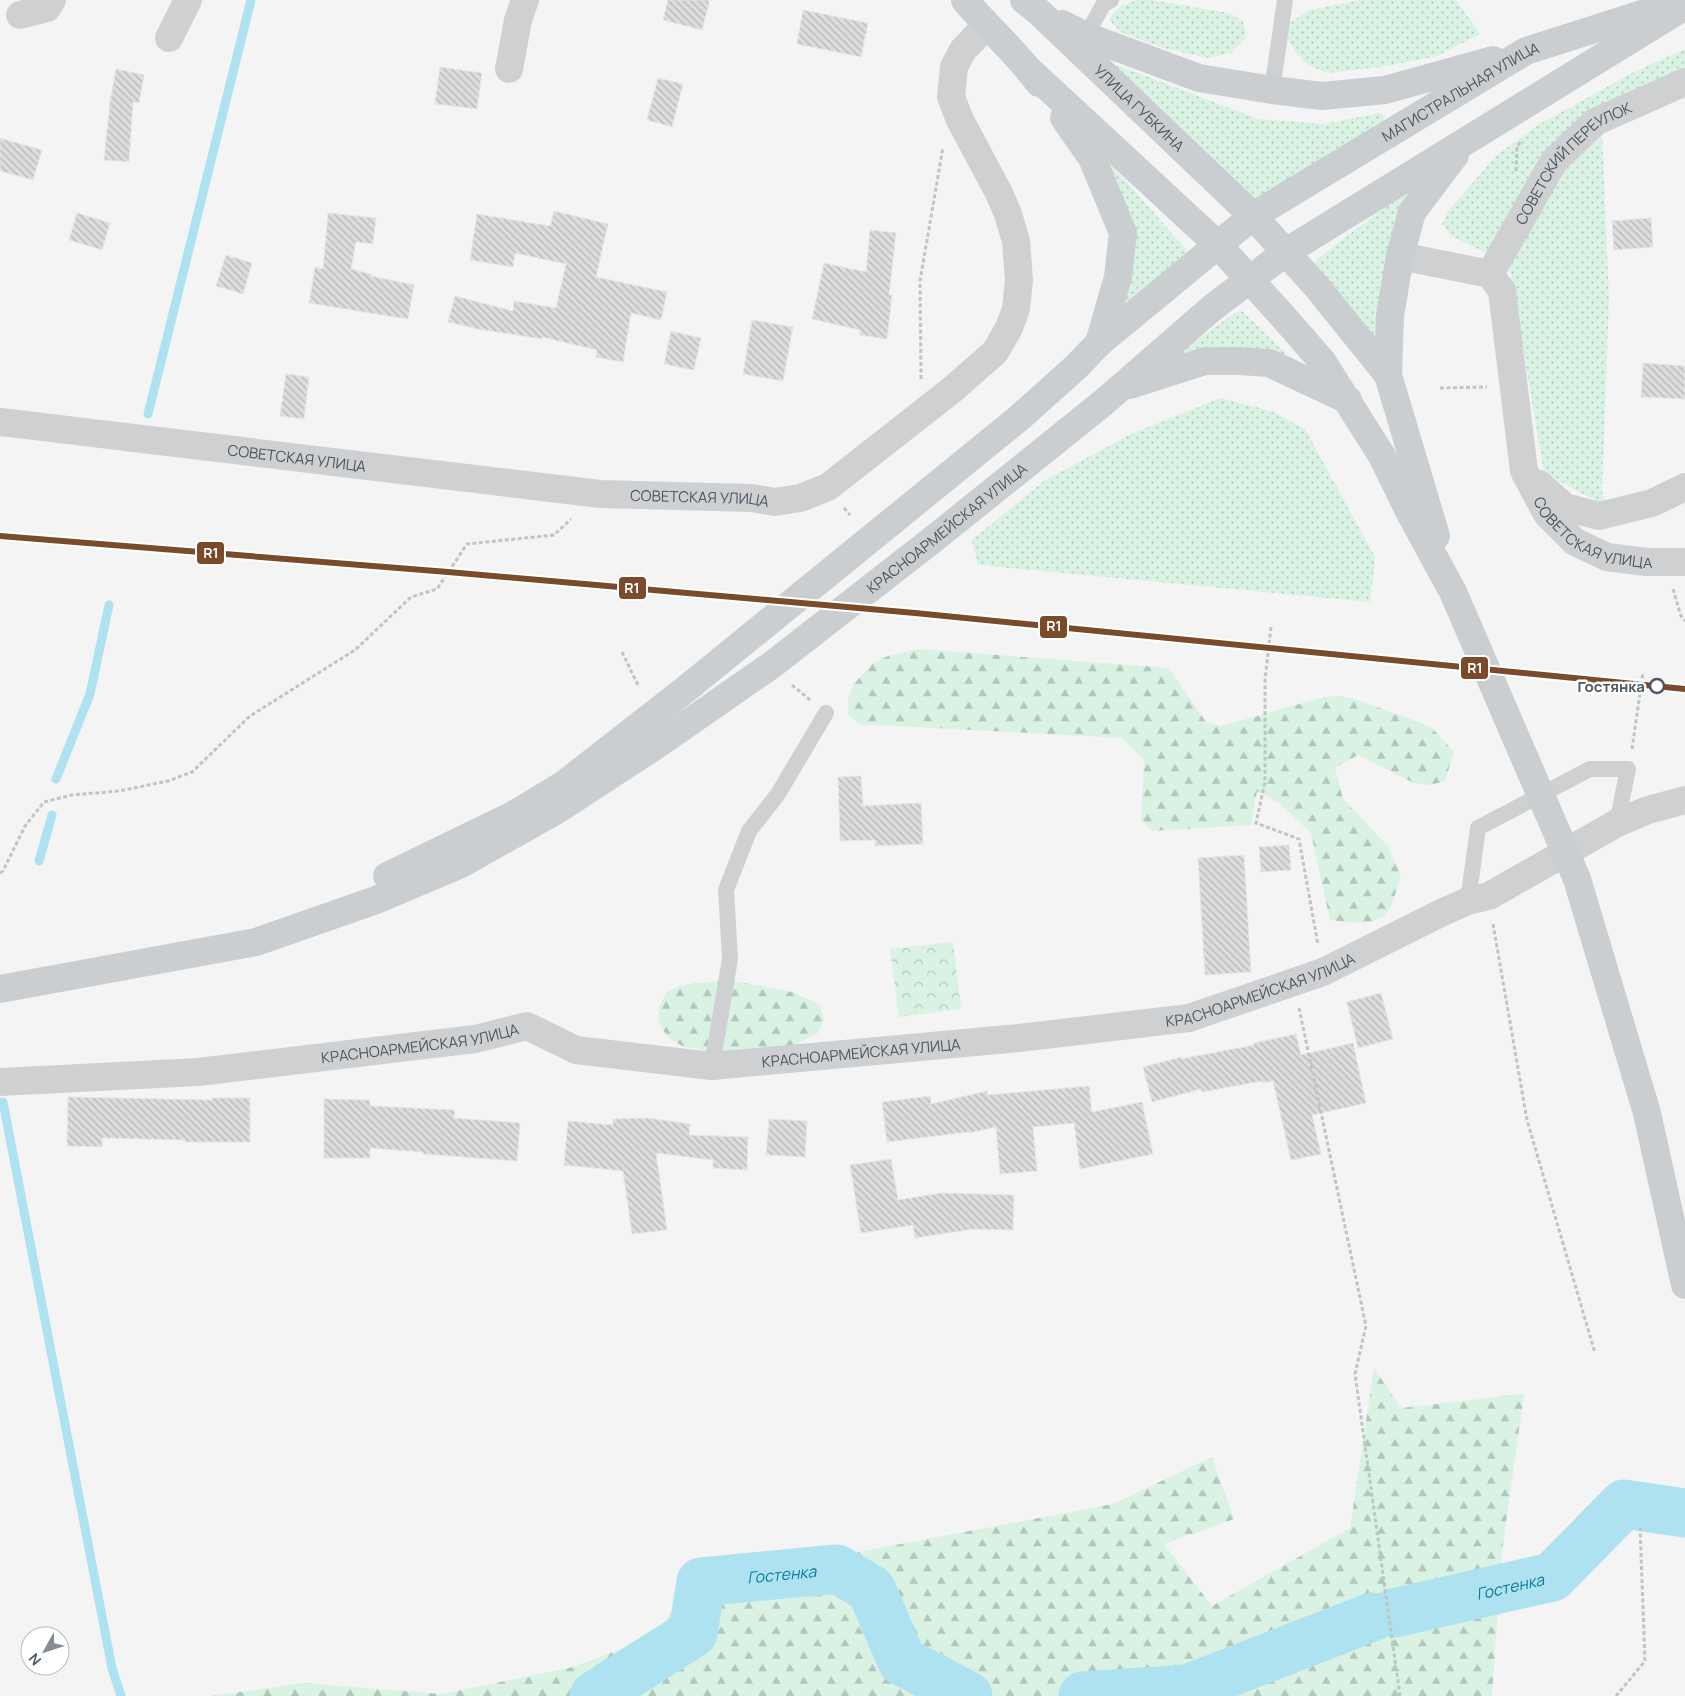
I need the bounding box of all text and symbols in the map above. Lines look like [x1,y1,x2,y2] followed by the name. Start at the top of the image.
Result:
[1378,37,1542,146] street label: МАГИСТРАЛЬНАЯ УЛИЦА
[1090,60,1190,156] street label: УЛИЦА ГУБКИНА
[1510,97,1635,228] street label: СОВЕТСКИЙ ПЕРЕУЛОК
[226,439,368,476] street label: СОВЕТСКАЯ УЛИЦА
[862,457,1031,598] street label: КРАСНОАРМЕЙСКАЯ УЛИЦА
[630,484,771,511] street label: СОВЕТСКАЯ УЛИЦА
[1529,493,1653,573] street label: СОВЕТСКАЯ УЛИЦА
[196,541,225,565] line badge: R1
[203,543,219,562] text: R1
[618,576,647,600] line badge: R1
[624,578,640,597] text: R1
[1039,615,1068,639] line badge: R1
[1046,616,1062,635] text: R1
[1460,656,1489,680] line badge: R1
[1467,658,1483,677] text: R1
[1578,676,1645,697] place label: Гостянка
[1649,678,1665,694] marker: Гостянка
[1164,947,1359,1031] street label: КРАСНОАРМЕЙСКАЯ УЛИЦА
[320,1018,521,1068] street label: КРАСНОАРМЕЙСКАЯ УЛИЦА
[761,1033,962,1072] street label: КРАСНОАРМЕЙСКАЯ УЛИЦА
[746,1560,818,1589] water label: Гостенка
[1474,1568,1547,1605] water label: Гостенка
[20,1626,70,1676] north arrow
[24,1650,45,1670] text: N

